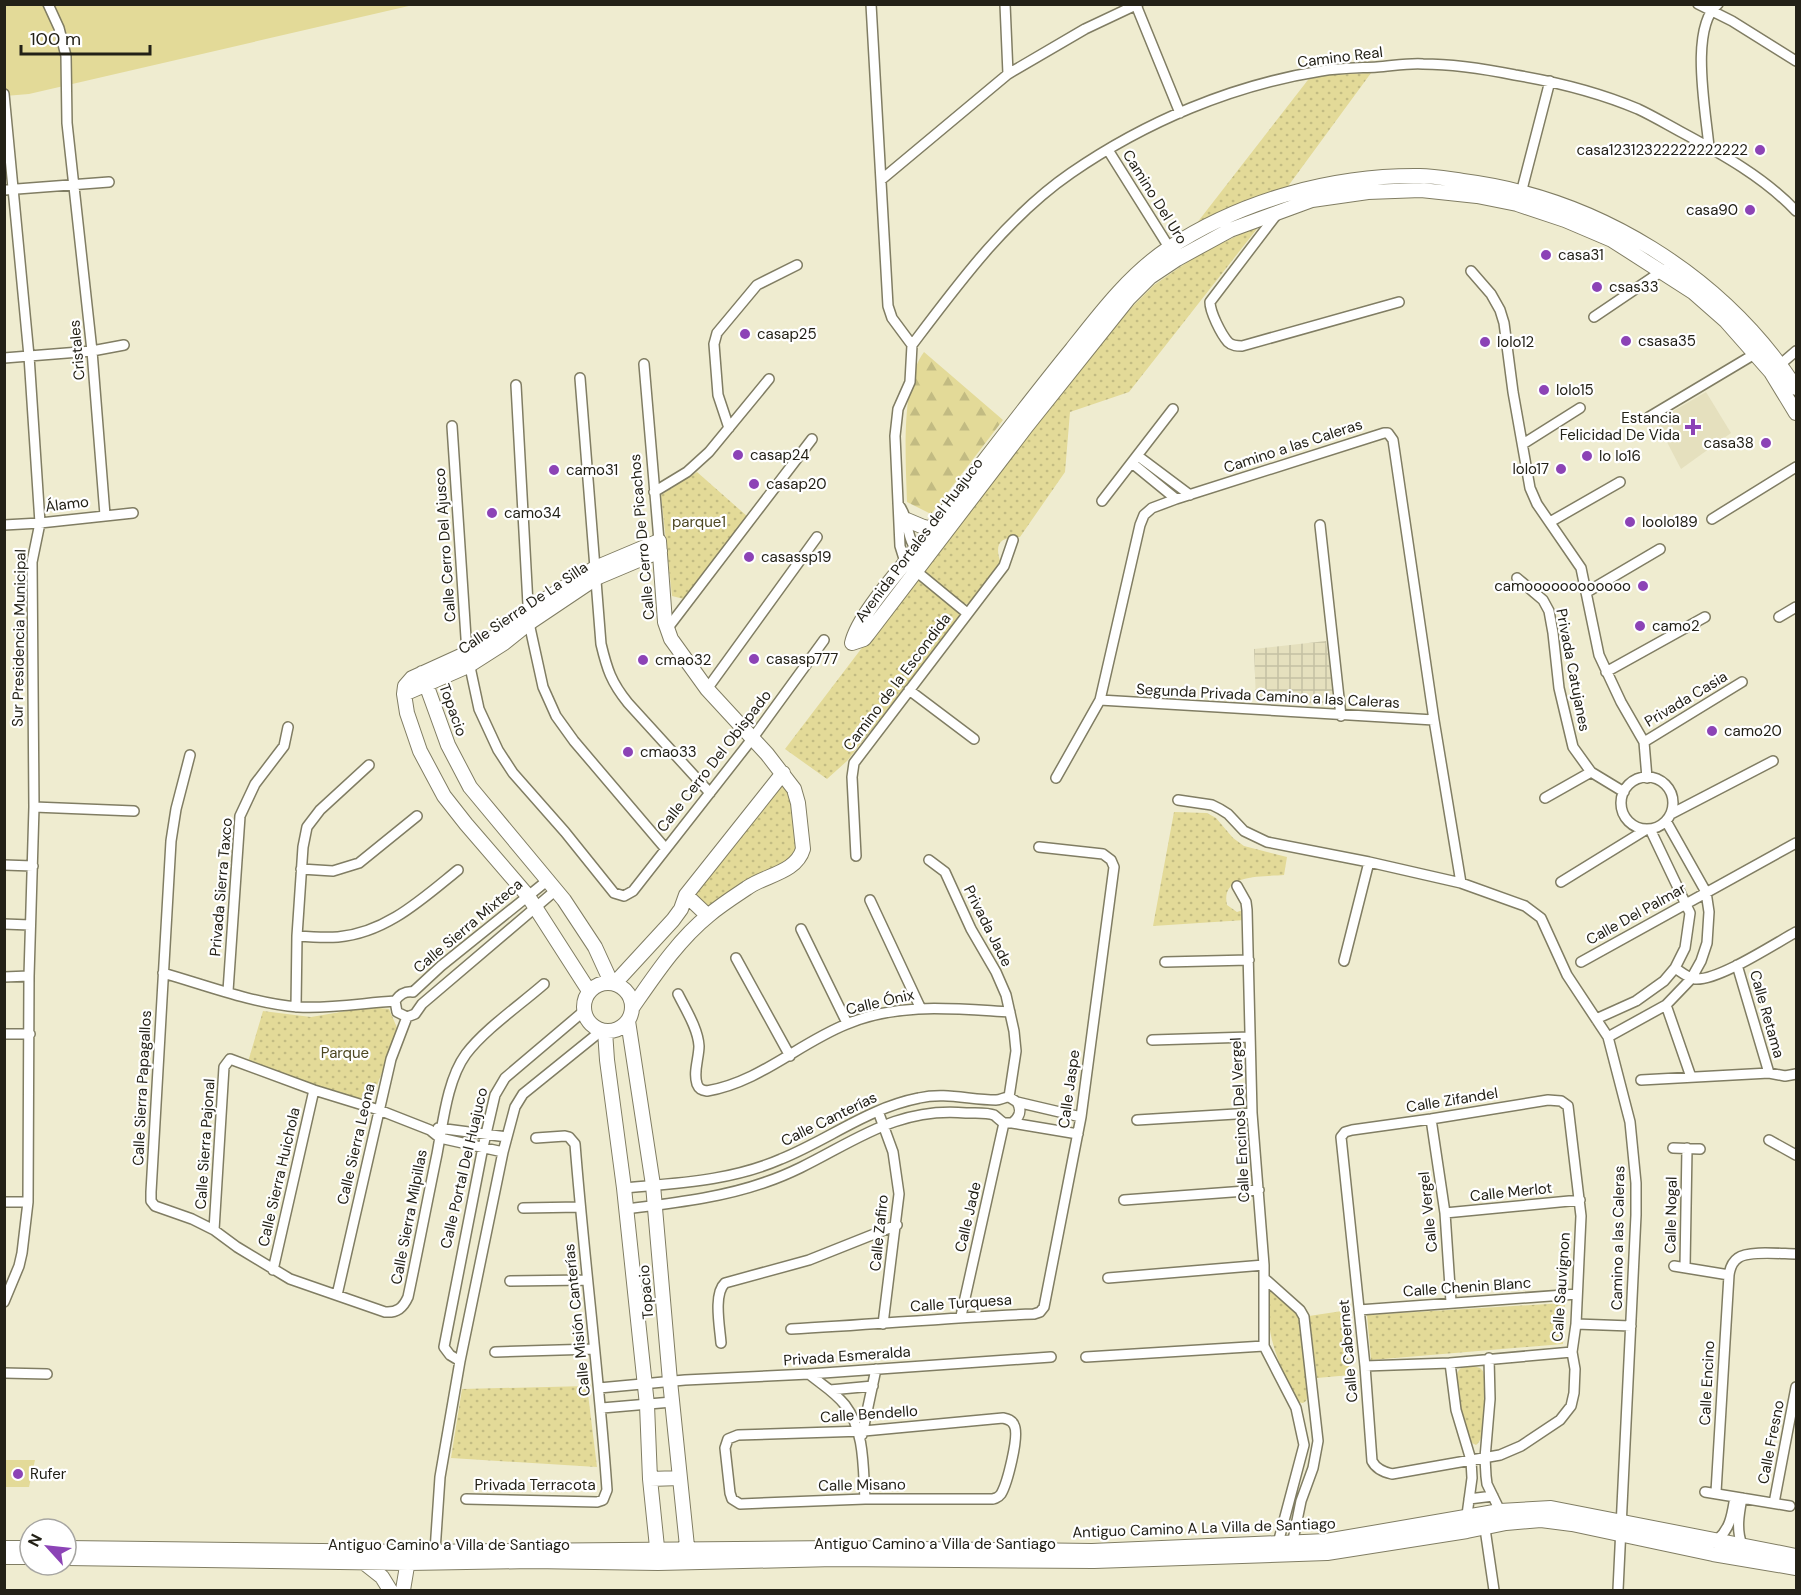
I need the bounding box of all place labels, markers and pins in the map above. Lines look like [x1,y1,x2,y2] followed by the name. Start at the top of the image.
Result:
[1576,140,1748,160] place label: casa12312322222222222
[1753,143,1767,157] marker: casa12312322222222222
[1686,200,1738,220] place label: casa90
[1743,203,1757,217] marker: casa90
[1558,245,1604,265] place label: casa31
[1539,248,1553,262] marker: casa31
[1609,277,1659,297] place label: csas33
[1590,280,1604,294] marker: csas33
[757,324,817,344] place label: casap25
[738,327,752,341] marker: casap25
[1638,331,1696,351] place label: csasa35
[1497,332,1534,352] place label: lolo12
[1619,334,1633,348] marker: csasa35
[1478,335,1492,349] marker: lolo12
[1556,380,1594,400] place label: lolo15
[1537,383,1551,397] marker: lolo15
[1560,408,1680,445] place label: Estancia Felicidad De Vida
[1684,418,1702,436] marker: Estancia Felicidad De Vida
[1704,433,1754,453] place label: casa38
[1759,436,1773,450] marker: casa38
[750,445,809,465] place label: casap24
[1599,446,1641,466] place label: lo lo16
[731,448,745,462] marker: casap24
[1580,449,1594,463] marker: lo lo16
[1512,459,1549,479] place label: lolo17
[566,460,618,480] place label: camo31
[1554,462,1568,476] marker: lolo17
[547,463,561,477] marker: camo31
[766,474,827,494] place label: casap20
[747,477,761,491] marker: casap20
[504,503,561,523] place label: camo34
[485,506,499,520] marker: camo34
[1642,512,1698,532] place label: loolo189
[1623,515,1637,529] marker: loolo189
[761,547,831,567] place label: casassp19
[742,550,756,564] marker: casassp19
[1494,576,1631,596] place label: camoooooooooooo
[1636,579,1650,593] marker: camoooooooooooo
[1652,616,1700,636] place label: camo2
[1633,619,1647,633] marker: camo2
[766,649,838,669] place label: casasp777
[655,650,712,670] place label: cmao32
[747,652,761,666] marker: casasp777
[636,653,650,667] marker: cmao32
[1724,721,1782,741] place label: camo20
[1705,724,1719,738] marker: camo20
[640,742,697,762] place label: cmao33
[621,745,635,759] marker: cmao33
[30,1464,67,1484] place label: Rufer
[11,1467,25,1481] marker: Rufer

